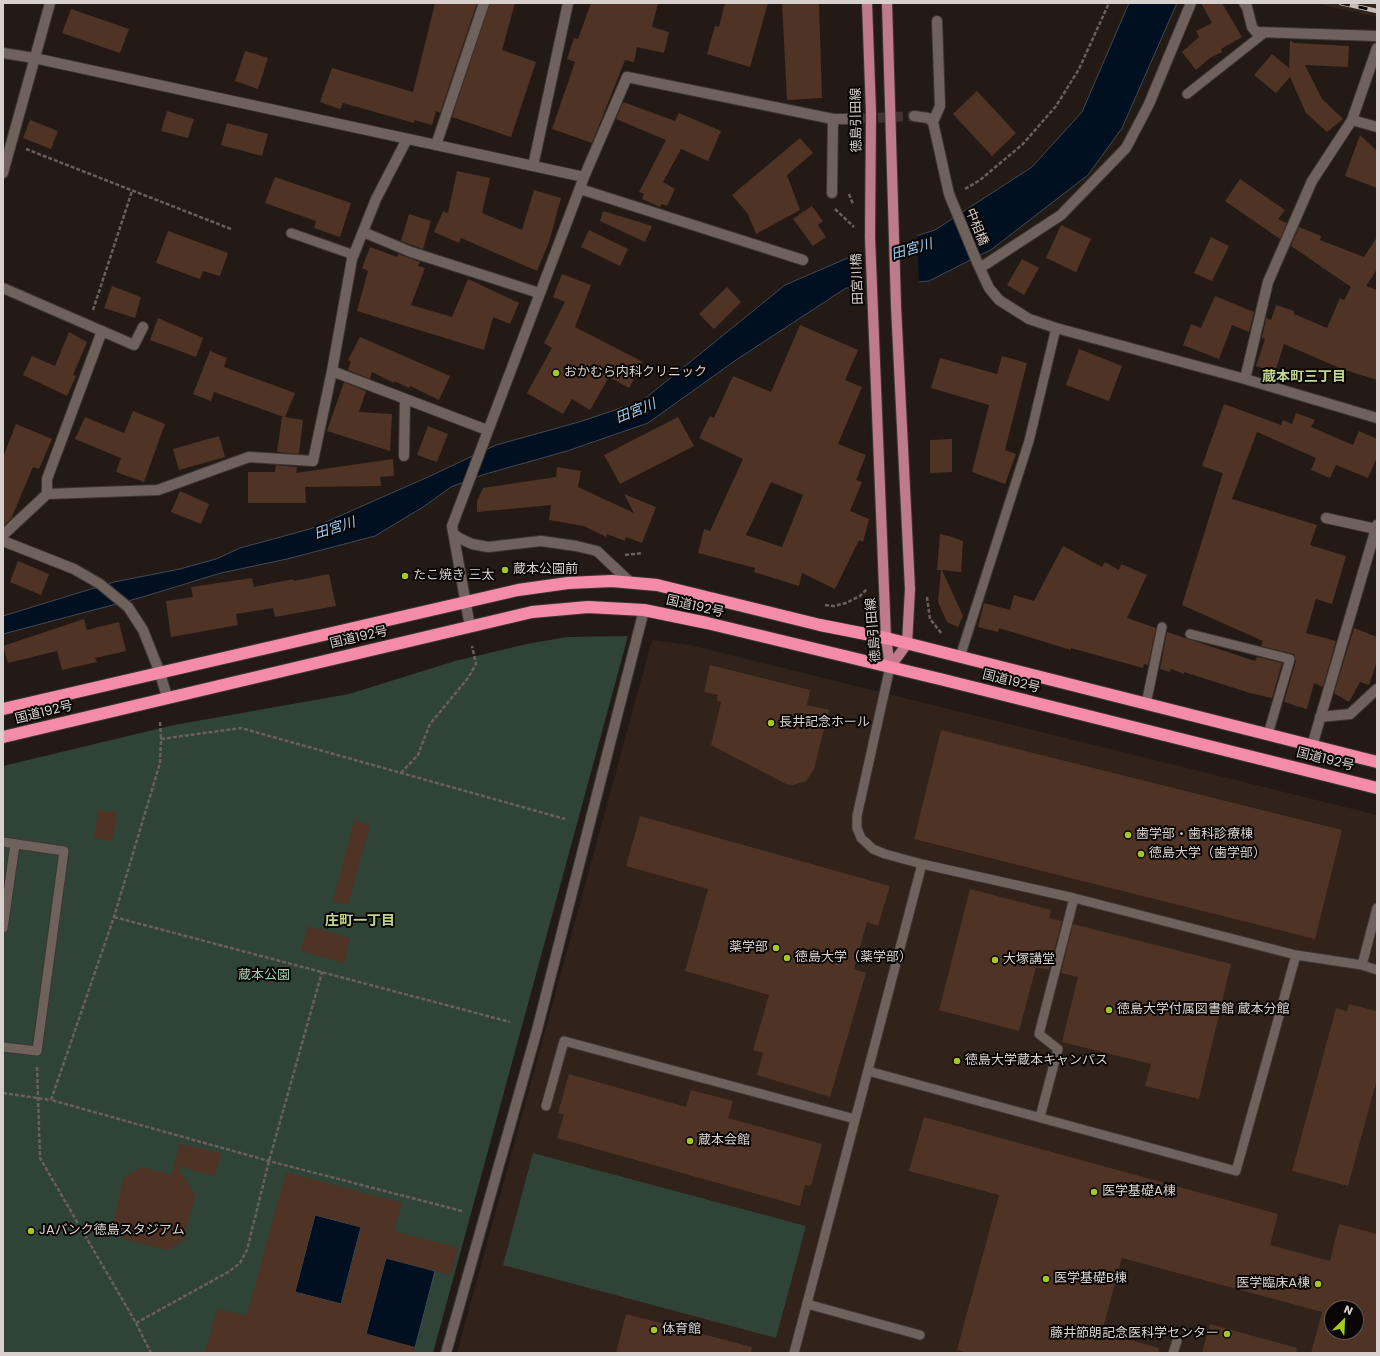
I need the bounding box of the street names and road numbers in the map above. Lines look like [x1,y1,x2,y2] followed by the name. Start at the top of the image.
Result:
[849,87,865,153] street label: 徳島引田線
[961,206,991,248] street label: 中相橋
[849,253,867,305] street label: 田宮川橋
[665,593,725,621] street label: 国道192号
[863,597,885,663] street label: 徳島引田線
[329,624,389,652] street label: 国道192号
[981,667,1041,697] street label: 国道192号
[14,698,74,728] street label: 国道192号
[1295,745,1355,775] street label: 国道192号

